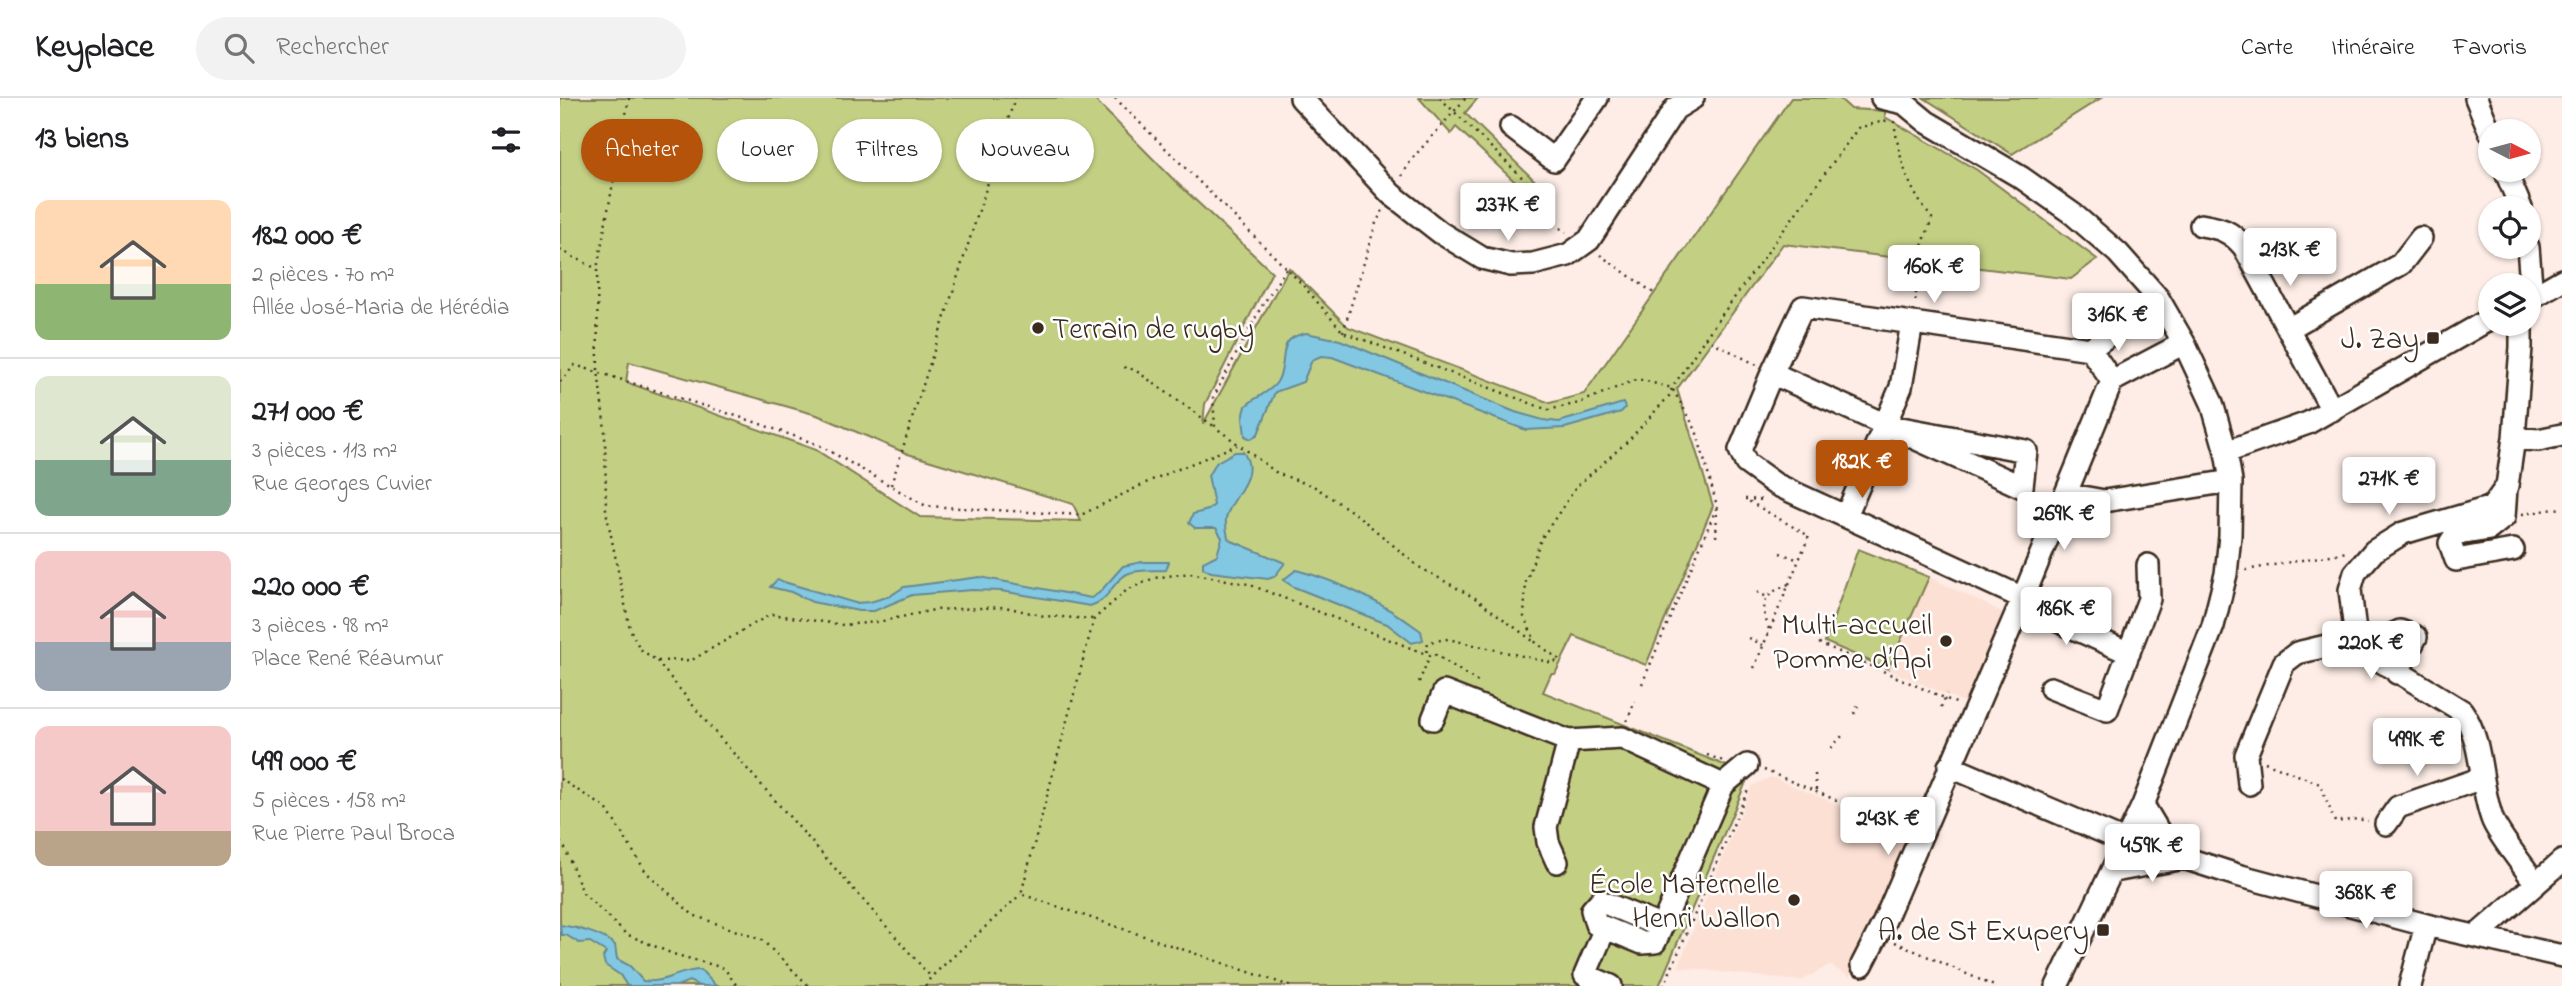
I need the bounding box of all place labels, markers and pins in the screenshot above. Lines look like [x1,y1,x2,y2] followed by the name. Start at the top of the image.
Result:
[1451,184,1565,243] pin: 237K €
[2233,228,2347,288] pin: 213K €
[1877,246,1991,305] pin: 160K €
[2061,294,2175,353] pin: 316K €
[1052,309,1254,353] place label: Terrain de rugby
[2341,319,2419,363] place label: J. Zay
[1030,320,1046,336] marker: Terrain de rugby
[2425,330,2441,346] marker: J. Zay
[1805,440,1919,500] pin: 182K €
[2332,458,2446,517] pin: 271K €
[2007,492,2121,552] pin: 269K €
[2009,588,2123,647] pin: 186K €
[1773,605,1932,683] place label: Multi-accueil Pomme d’Api
[2314,622,2428,681] pin: 220K €
[1938,633,1954,649] marker: Multi-accueil Pomme d’Api
[2360,718,2474,778] pin: 499K €
[1831,798,1945,857] pin: 243K €
[2095,824,2209,884] pin: 459K €
[1589,864,1781,942] place label: École Maternelle Henri Wallon
[2309,872,2423,931] pin: 368K €
[1786,892,1802,908] marker: École Maternelle Henri Wallon
[1878,911,2089,955] place label: A. de St Exupery
[2095,922,2111,938] marker: A. de St Exupery

